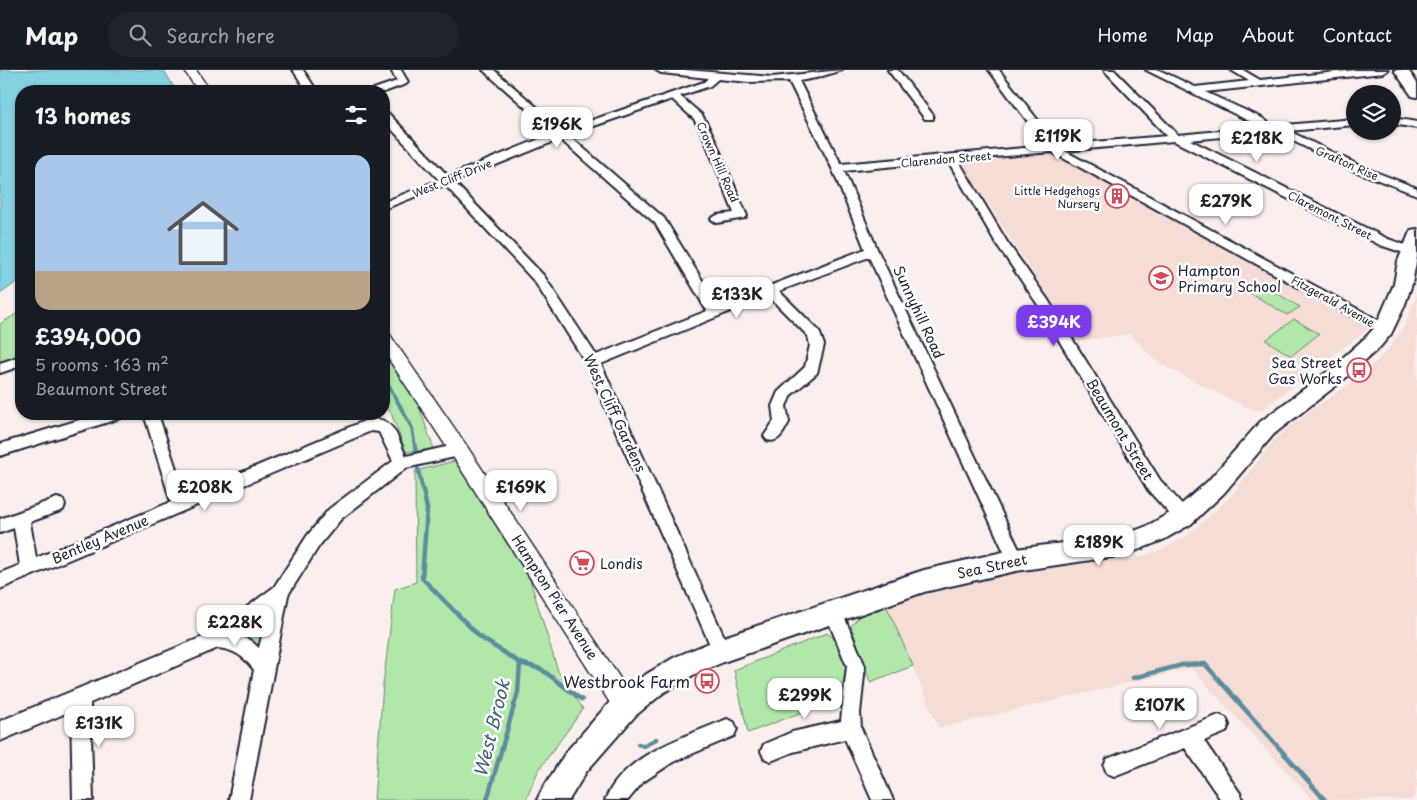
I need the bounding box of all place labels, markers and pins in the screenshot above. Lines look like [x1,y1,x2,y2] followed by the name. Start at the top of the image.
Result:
[522,106,592,149] pin: £196K
[1023,118,1093,161] pin: £119K
[1222,121,1292,163] pin: £218K
[1014,182,1100,212] place label: Little Hedgehogs Nursery
[1104,183,1130,209] building icon: Little Hedgehogs Nursery
[1191,184,1261,226] pin: £279K
[1178,260,1281,297] place label: Hampton Primary School
[1148,265,1174,291] school or university icon: Hampton Primary School
[702,276,772,319] pin: £133K
[1019,304,1089,347] pin: £394K
[1268,352,1342,389] place label: Sea Street Gas Works
[1346,357,1372,383] bus stop icon: Sea Street Gas Works
[170,470,240,512] pin: £208K
[486,470,556,512] pin: £169K
[1064,524,1134,567] pin: £189K
[569,550,595,576] supermarket icon: Londis
[600,553,643,574] place label: Londis
[200,604,270,647] pin: £228K
[694,668,720,694] bus stop icon: Westbrook Farm
[563,669,690,693] place label: Westbrook Farm
[770,678,840,720] pin: £299K
[1125,688,1195,730] pin: £107K
[64,706,134,748] pin: £131K

